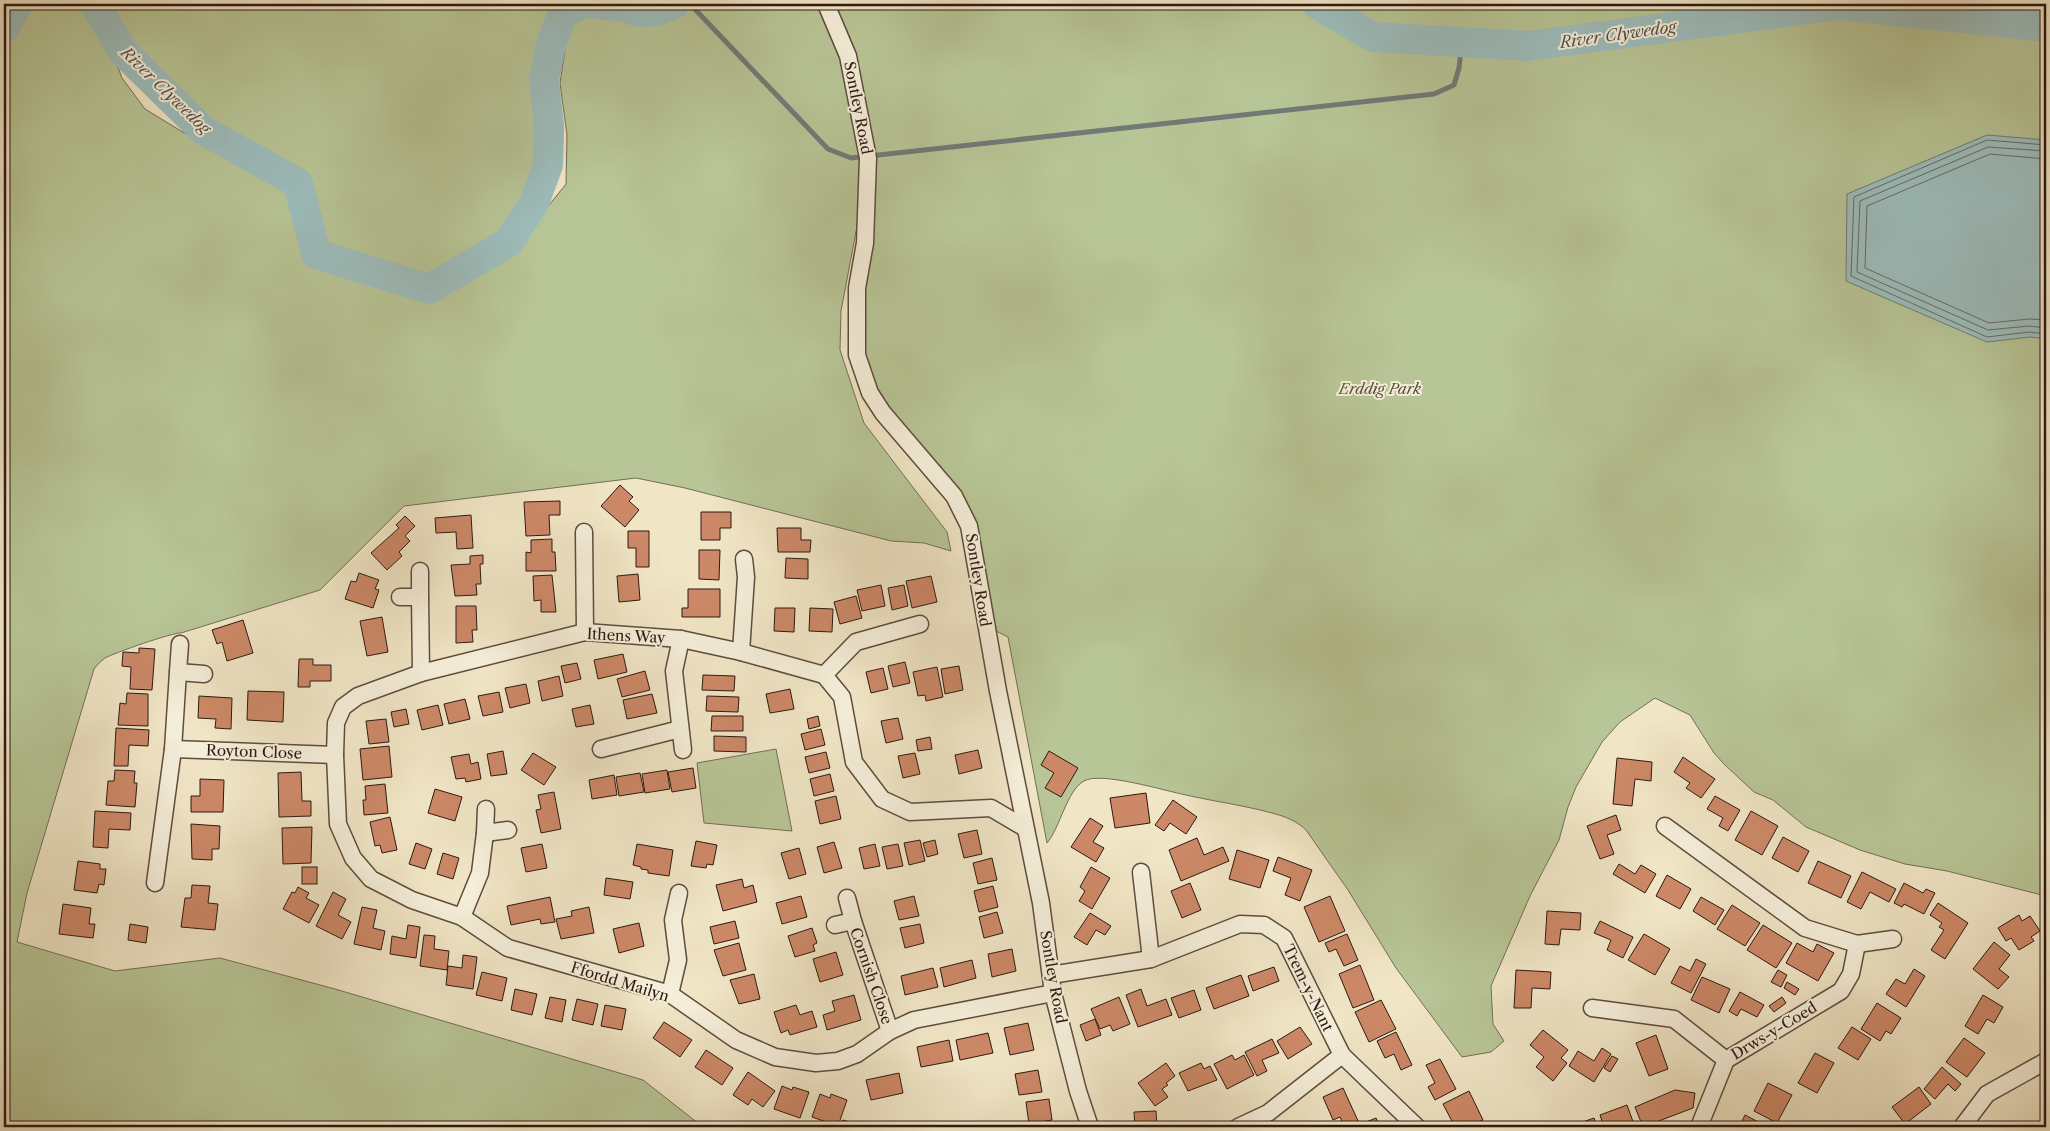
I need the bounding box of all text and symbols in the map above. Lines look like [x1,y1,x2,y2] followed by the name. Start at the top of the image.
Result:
[1557,16,1679,52] water label: River Clywedog
[115,41,216,139] water label: River Clywedog
[840,60,877,156] street label: Sontley Road
[1338,379,1421,398] park label: Erddig Park
[962,532,995,628] street label: Sontley Road
[586,624,667,647] street label: Ithens Way
[206,740,302,763] street label: Royton Close
[846,925,897,1027] street label: Cornish Close
[1036,929,1071,1025] street label: Sontley Road
[1279,941,1338,1035] street label: Trem-y-Nant
[569,958,672,1006] street label: Ffordd Mailyn
[1727,998,1820,1064] street label: Drws-y-Coed

